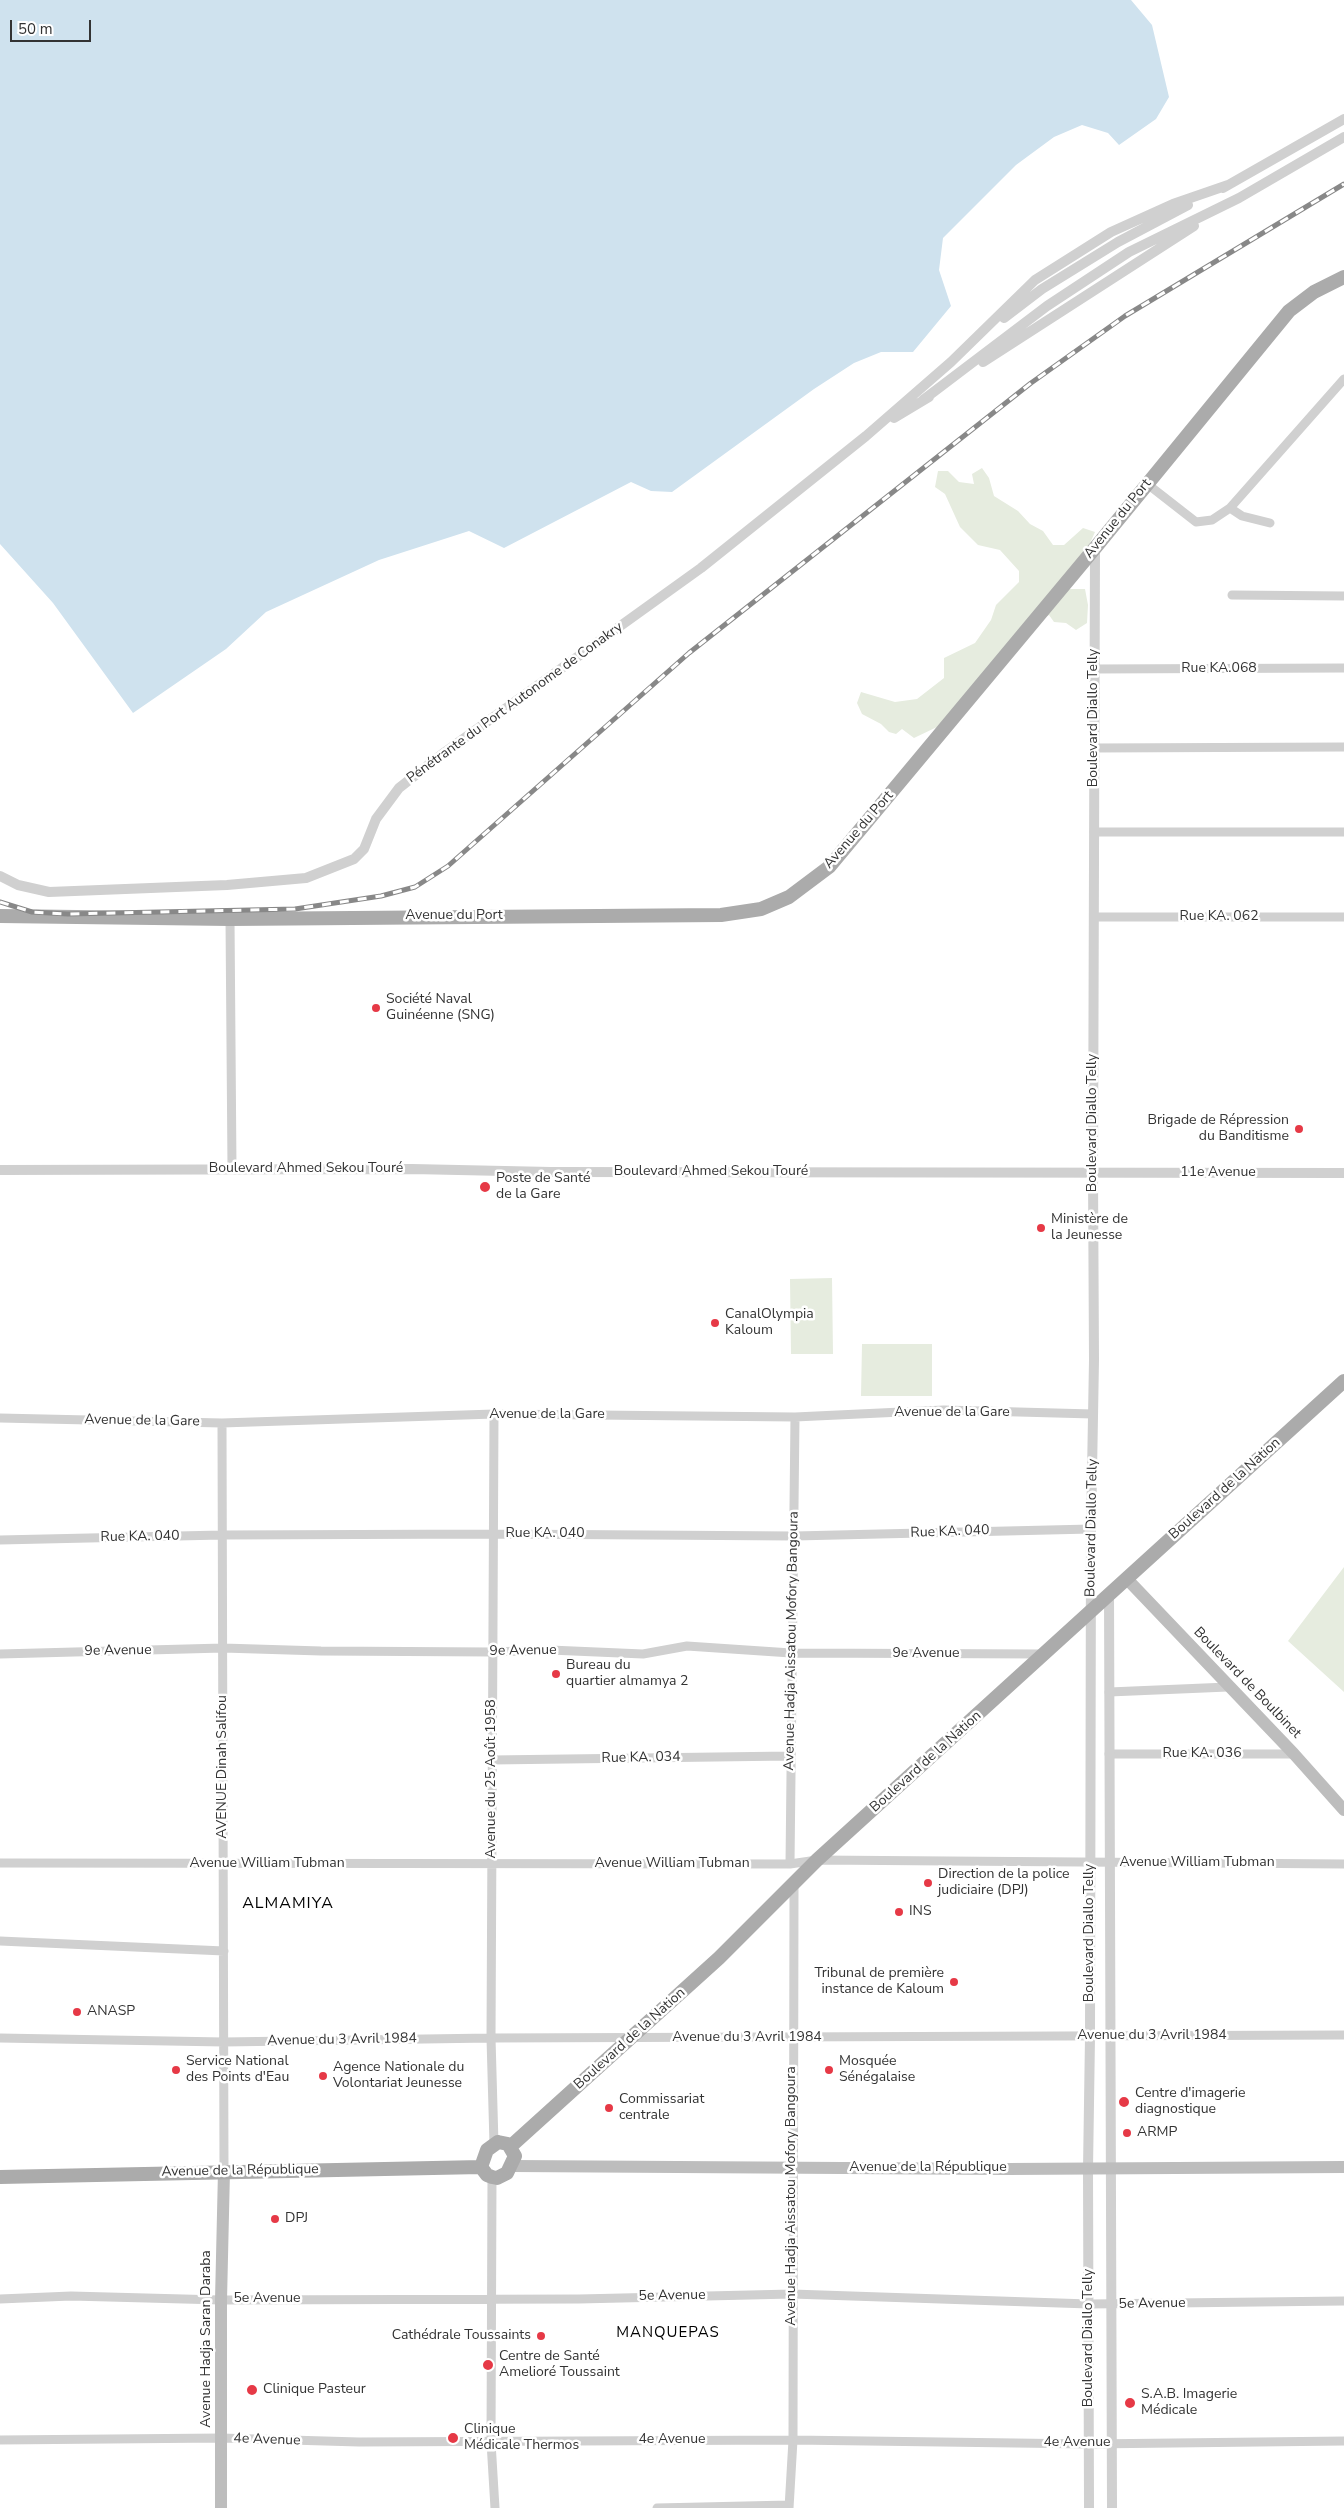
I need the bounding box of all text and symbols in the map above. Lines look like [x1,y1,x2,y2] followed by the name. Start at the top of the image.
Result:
[12,10,94,42] scale bar
[18,19,53,39] text: 50 m
[1081,476,1155,562] street label: Avenue du Port
[404,619,626,787] street label: Pénétrante du Port Autonome de Conakry
[1086,649,1102,787] street label: Boulevard Diallo Telly
[1181,661,1257,677] street label: Rue KA.068
[821,788,897,872] street label: Avenue du Port
[405,908,503,924] street label: Avenue du Port
[1179,909,1259,925] street label: Rue KA. 062
[386,992,495,1024] place label: Société Naval Guinéenne (SNG)
[370,1002,382,1014] marker: Société Naval Guinéenne (SNG)
[1085,1054,1101,1192] street label: Boulevard Diallo Telly
[1148,1113,1289,1146] place label: Brigade de Répression du Banditisme
[1293,1123,1305,1135] marker: Brigade de Répression du Banditisme
[209,1161,403,1177] street label: Boulevard Ahmed Sekou Touré
[614,1164,808,1180] street label: Boulevard Ahmed Sekou Touré
[1180,1165,1256,1181] street label: 11e Avenue
[496,1171,590,1204] place label: Poste de Santé de la Gare
[478,1180,492,1194] marker: Poste de Santé de la Gare
[1051,1212,1128,1244] place label: Ministère de la Jeunesse
[1035,1222,1047,1234] marker: Ministère de la Jeunesse
[725,1307,814,1340] place label: CanalOlympia Kaloum
[709,1317,721,1329] marker: CanalOlympia Kaloum
[894,1405,1010,1421] street label: Avenue de la Gare
[489,1407,605,1423] street label: Avenue de la Gare
[84,1412,200,1430] street label: Avenue de la Gare
[1166,1435,1284,1543] street label: Boulevard de la Nation
[1082,1459,1102,1597] street label: Boulevard Diallo Telly
[781,1511,803,1771] street label: Avenue Hadja Aissatou Mofory Bangoura
[910,1522,990,1542] street label: Rue KA. 040
[505,1526,585,1542] street label: Rue KA. 040
[100,1528,180,1546] street label: Rue KA. 040
[1190,1624,1304,1742] street label: Boulevard de Boulbinet
[84,1642,152,1660] street label: 9e Avenue
[489,1642,557,1660] street label: 9e Avenue
[892,1646,960,1662] street label: 9e Avenue
[566,1658,688,1690] place label: Bureau du quartier almamya 2
[550,1668,562,1680] marker: Bureau du quartier almamya 2
[215,1695,231,1839] street label: AVENUE Dinah Salifou
[484,1699,500,1859] street label: Avenue du 25 Août 1958
[867,1708,985,1816] street label: Boulevard de la Nation
[1162,1746,1242,1762] street label: Rue KA. 036
[601,1749,681,1767] street label: Rue KA. 034
[1119,1855,1275,1871] street label: Avenue William Tubman
[189,1856,345,1872] street label: Avenue William Tubman
[594,1856,750,1872] street label: Avenue William Tubman
[1082,1864,1098,2002] street label: Boulevard Diallo Telly
[938,1867,1069,1900] place label: Direction de la police judiciaire (DPJ)
[922,1877,934,1889] marker: Direction de la police judiciaire (DPJ)
[241,1894,335,1914] district label: ALMAMIYA
[909,1904,932,1920] place label: INS
[893,1906,905,1918] marker: INS
[814,1966,944,1998] place label: Tribunal de première instance de Kaloum
[948,1976,960,1988] marker: Tribunal de première instance de Kaloum
[571,1985,689,2093] street label: Boulevard de la Nation
[87,2004,135,2020] place label: ANASP
[71,2006,83,2018] marker: ANASP
[1077,2028,1227,2044] street label: Avenue du 3 Avril 1984
[267,2030,417,2050] street label: Avenue du 3 Avril 1984
[672,2030,822,2046] street label: Avenue du 3 Avril 1984
[186,2054,289,2086] place label: Service National des Points d'Eau
[839,2054,915,2086] place label: Mosquée Sénégalaise
[333,2060,464,2092] place label: Agence Nationale du Volontariat Jeunesse
[170,2064,182,2076] marker: Service National des Points d'Eau
[823,2064,835,2076] marker: Mosquée Sénégalaise
[784,2066,800,2326] street label: Avenue Hadja Aissatou Mofory Bangoura
[317,2070,329,2082] marker: Agence Nationale du Volontariat Jeunesse
[1135,2086,1245,2118] place label: Centre d'imagerie diagnostique
[619,2092,704,2124] place label: Commissariat centrale
[1117,2095,1131,2109] marker: Centre d'imagerie diagnostique
[603,2102,615,2114] marker: Commissariat centrale
[1137,2125,1177,2141] place label: ARMP
[1121,2127,1133,2139] marker: ARMP
[849,2160,1007,2176] street label: Avenue de la République
[161,2161,319,2181] street label: Avenue de la République
[285,2211,308,2227] place label: DPJ
[269,2213,281,2225] marker: DPJ
[199,2250,215,2428] street label: Avenue Hadja Saran Daraba
[1081,2269,1097,2407] street label: Boulevard Diallo Telly
[638,2287,706,2305] street label: 5e Avenue
[233,2291,301,2307] street label: 5e Avenue
[1118,2295,1186,2313] street label: 5e Avenue
[615,2324,721,2342] district label: MANQUEPAS
[392,2328,531,2344] place label: Cathédrale Toussaints
[535,2330,547,2342] marker: Cathédrale Toussaints
[499,2349,620,2382] place label: Centre de Santé Amelioré Toussaint
[481,2358,495,2372] marker: Centre de Santé Amelioré Toussaint
[263,2382,366,2398] place label: Clinique Pasteur
[245,2383,259,2397] marker: Clinique Pasteur
[1141,2387,1237,2420] place label: S.A.B. Imagerie Médicale
[1123,2396,1137,2410] marker: S.A.B. Imagerie Médicale
[464,2422,579,2454] place label: Clinique Médicale Thermos
[233,2430,301,2450] street label: 4e Avenue
[446,2431,460,2445] marker: Clinique Médicale Thermos
[638,2432,706,2448] street label: 4e Avenue
[1043,2435,1111,2451] street label: 4e Avenue

